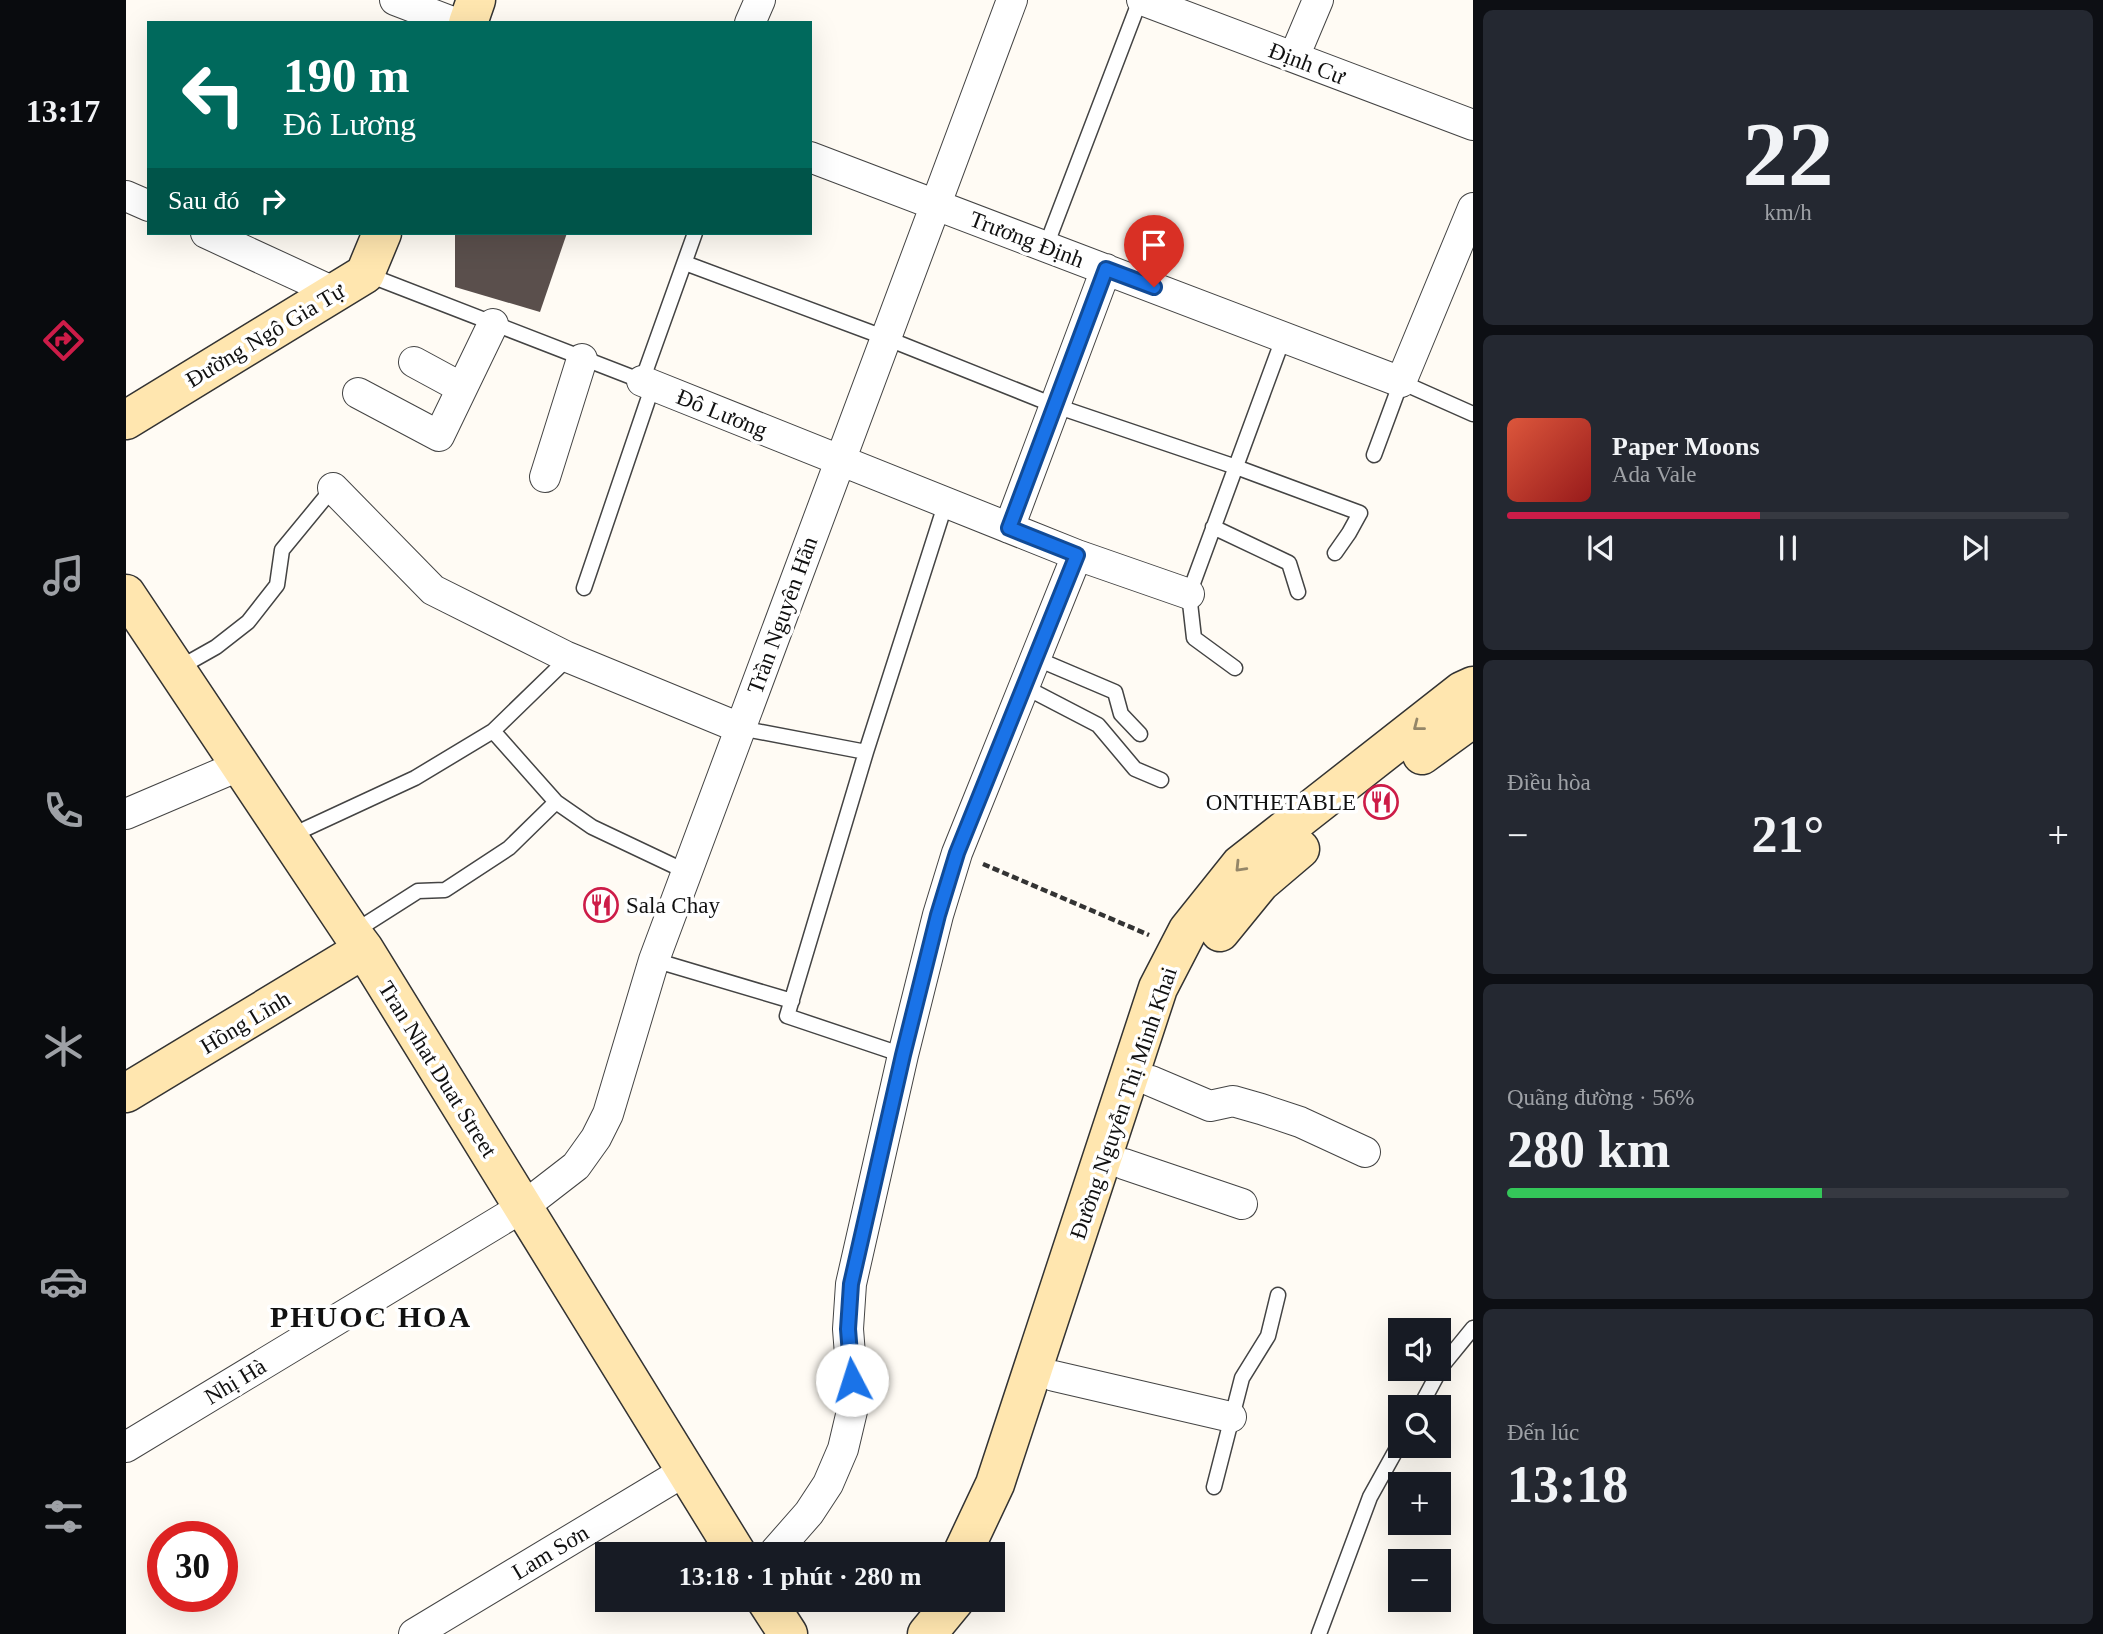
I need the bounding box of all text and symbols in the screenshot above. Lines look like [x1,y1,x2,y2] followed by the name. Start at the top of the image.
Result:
[1265,38,1350,90] street label: Định Cư
[283,48,410,103] text: 190 m
[168,49,259,140] icon: left
[26,93,100,129] text: 13:17
[1743,104,1834,205] text: 22
[283,106,416,142] text: Đô Lương
[254,182,292,220] icon: right
[168,186,240,215] text: Sau đó
[1764,200,1812,225] text: km/h
[966,206,1088,273] street label: Trương Định
[1124,215,1184,287] pin
[1135,226,1173,264] icon: arrive
[182,277,350,393] street label: Đường Ngô Gia Tự
[39,316,88,365] icon: directions
[673,384,771,443] street label: Đô Lương
[1612,432,1760,461] text: Paper Moons
[1612,462,1697,487] text: Ada Vale
[1582,529,1620,567] icon: previous
[1769,529,1807,567] icon: pause
[1956,529,1994,567] icon: next
[742,533,823,697] street label: Trần Nguyên Hãn
[39,551,88,600] icon: music
[1413,717,1426,730] one-way arrow
[1507,770,1591,795] text: Điều hòa
[1362,783,1400,821] restaurant icon: ONTHETABLE
[39,786,88,835] icon: phone
[1206,790,1356,815] place label: ONTHETABLE
[1752,806,1824,863] text: 21°
[1507,814,1528,856] text: −
[2048,814,2069,856] text: +
[1235,859,1248,872] one-way arrow
[582,886,620,924] restaurant icon: Sala Chay
[626,893,720,918] place label: Sala Chay
[1065,964,1182,1243] street label: Đường Nguyễn Thị Minh Khai
[373,977,502,1162] street label: Tran Nhat Duat Street
[196,986,295,1059] street label: Hồng Lĩnh
[39,1022,88,1071] icon: climate
[1507,1085,1695,1110] text: Quãng đường · 56%
[1507,1121,1670,1178] text: 280 km
[39,1257,88,1306] icon: car
[270,1300,472,1333] district label: PHUOC HOA
[1388,1318,1451,1612] map controls
[1388,1318,1451,1381] button: sound
[815,1343,889,1417] position arrow
[200,1353,270,1409] street label: Nhị Hà
[1388,1395,1451,1458] button: search
[1507,1420,1579,1445] text: Đến lúc
[1507,1456,1628,1513] text: 13:18
[1388,1472,1451,1535] button: +
[39,1492,88,1541] icon: filters
[508,1520,593,1585] street label: Lam Sơn
[147,1521,238,1612] speed limit sign: 30
[1388,1549,1451,1612] button: −
[679,1562,921,1591] text: 13:18 · 1 phút · 280 m

